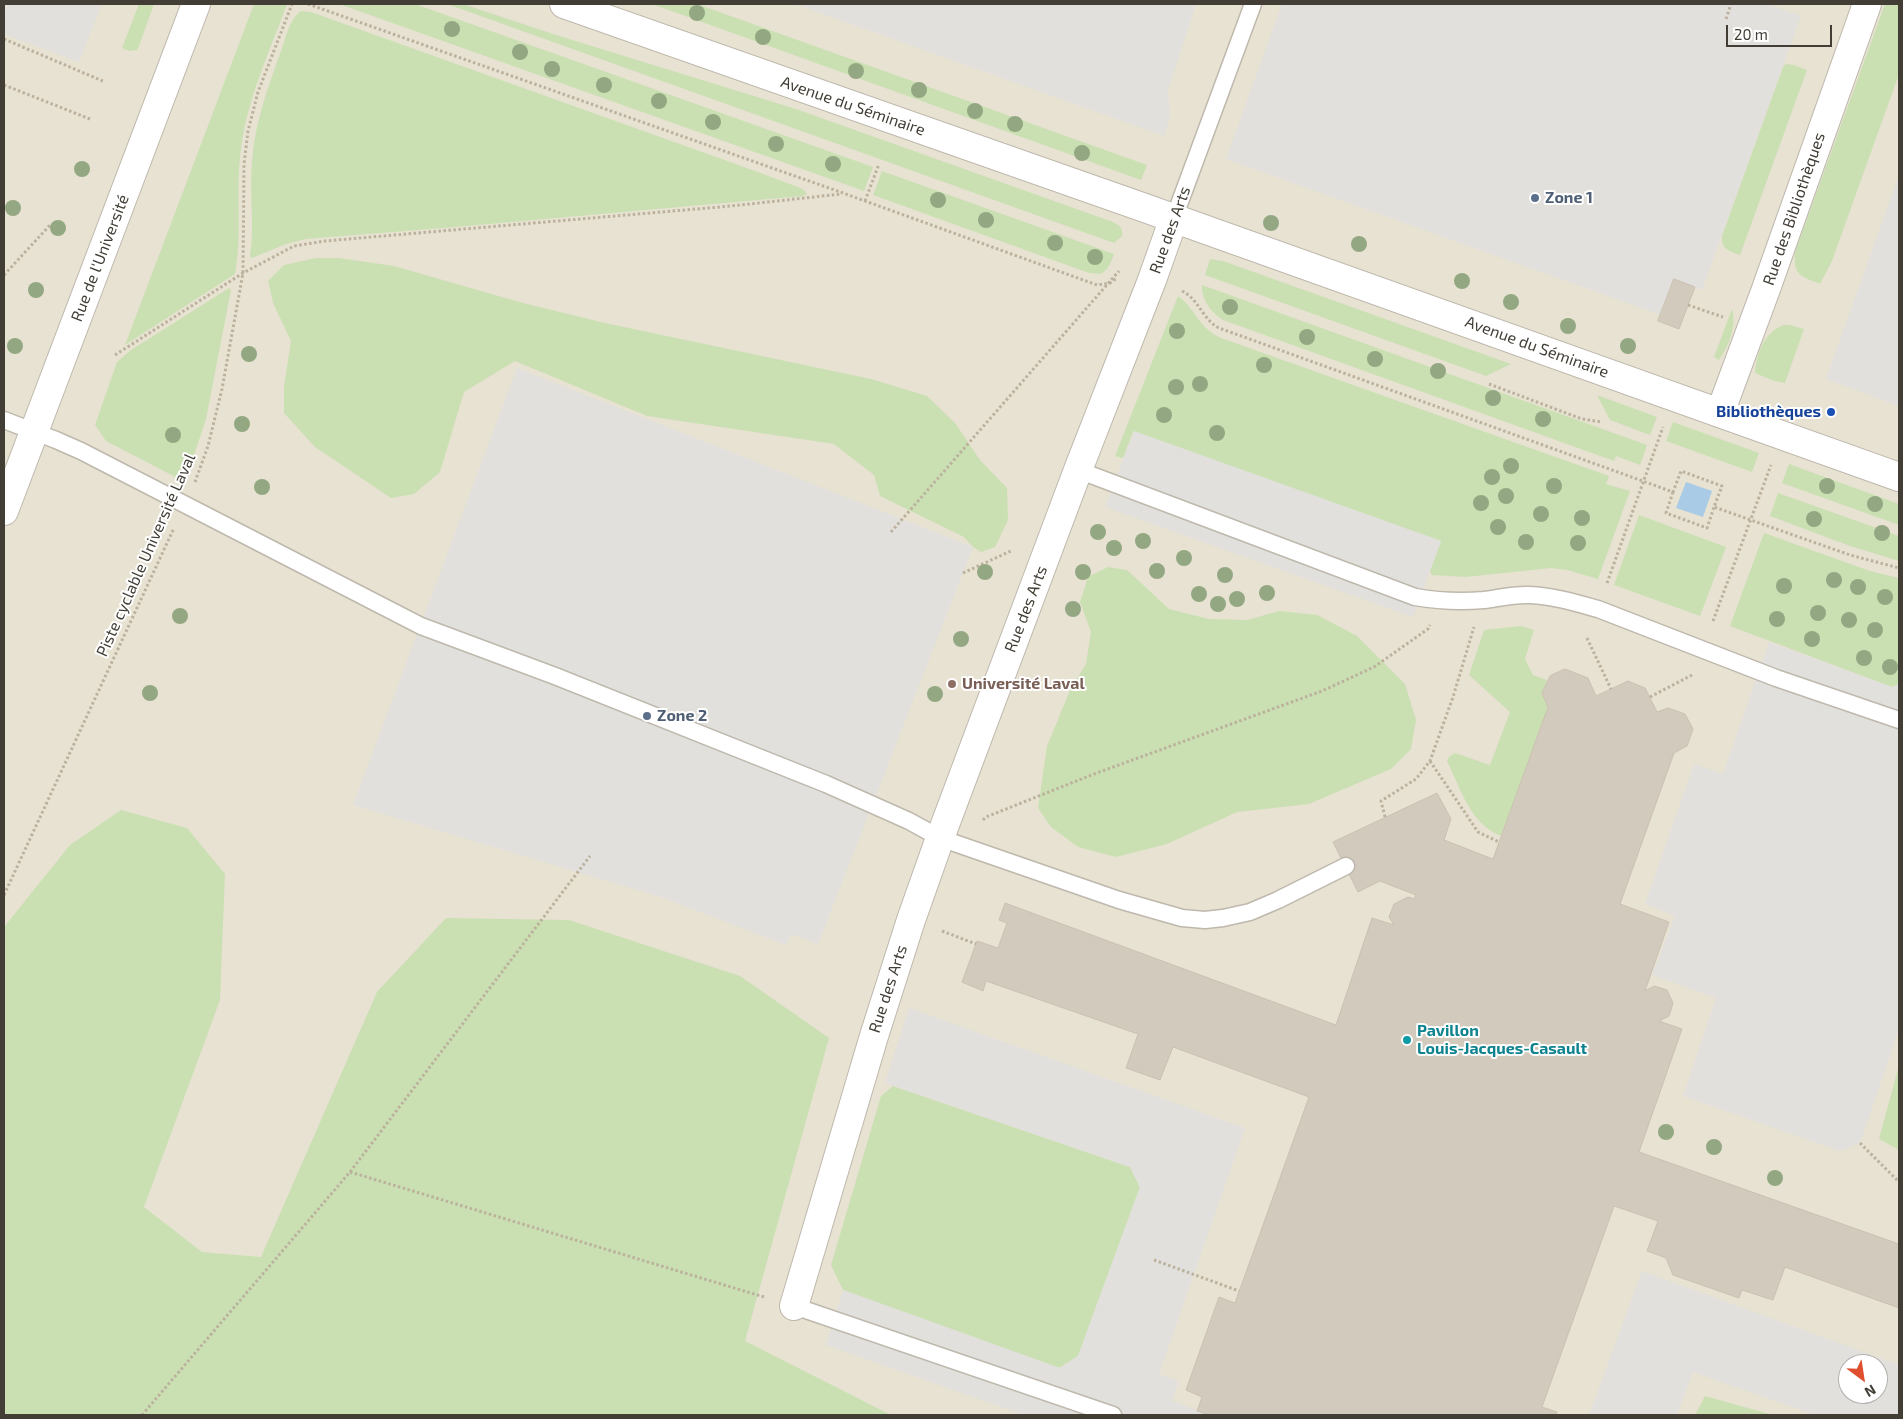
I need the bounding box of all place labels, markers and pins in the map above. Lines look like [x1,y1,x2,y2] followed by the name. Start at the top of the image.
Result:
[1545,188,1593,208] place label: Zone 1
[1529,192,1541,204] marker: Zone 1
[1716,402,1821,422] place label: Bibliothèques
[1825,406,1837,418] marker: Bibliothèques
[962,674,1085,694] place label: Université Laval
[946,678,958,690] marker: Université Laval
[657,706,707,726] place label: Zone 2
[641,710,653,722] marker: Zone 2
[1417,1021,1587,1059] place label: Pavillon Louis-Jacques-Casault
[1401,1034,1413,1046] marker: Pavillon Louis-Jacques-Casault

